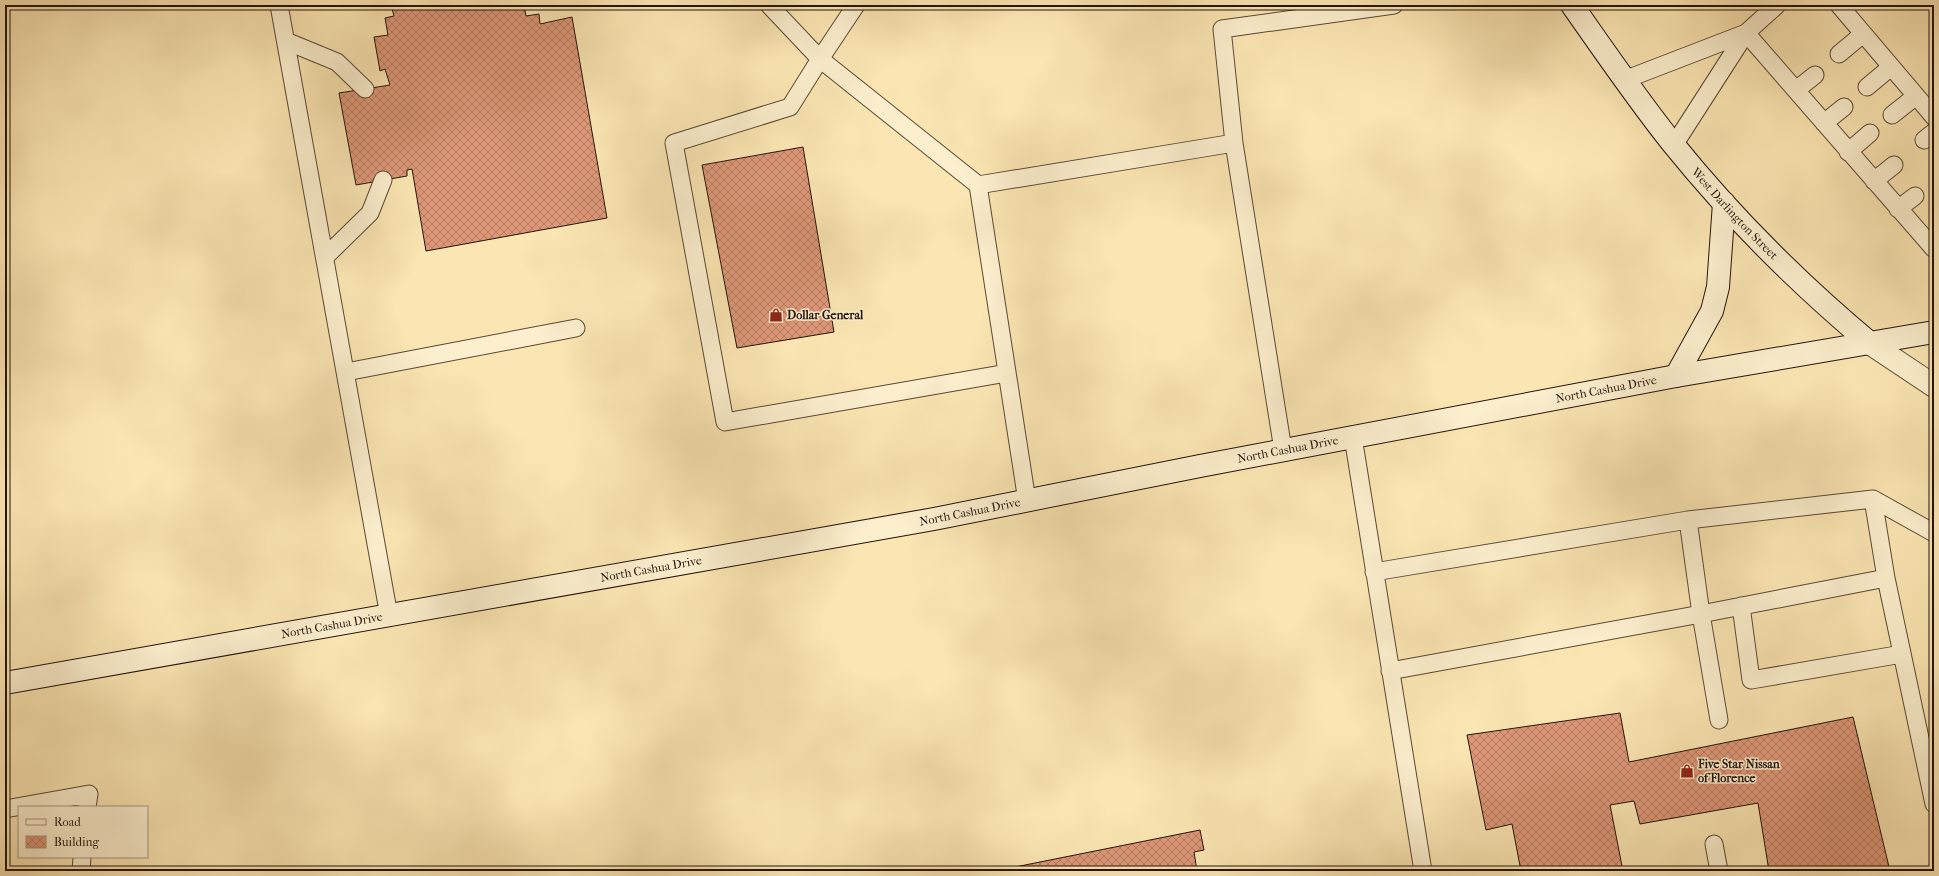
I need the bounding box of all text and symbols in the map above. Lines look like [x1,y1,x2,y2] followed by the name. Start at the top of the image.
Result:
[1688,164,1781,263] street label: West Darlington Street
[768,307,784,323] shop icon: Dollar General
[787,308,864,322] place label: Dollar General
[1554,373,1658,406] street label: North Cashua Drive
[1236,433,1340,466] street label: North Cashua Drive
[918,495,1022,528] street label: North Cashua Drive
[599,553,703,585] street label: North Cashua Drive
[280,609,384,641] street label: North Cashua Drive
[1697,757,1781,785] place label: Five Star Nissan of Florence
[1679,763,1695,779] shop icon: Five Star Nissan of Florence
[18,806,148,858] legend
[54,815,81,829] text: Road
[54,835,99,849] text: Building

